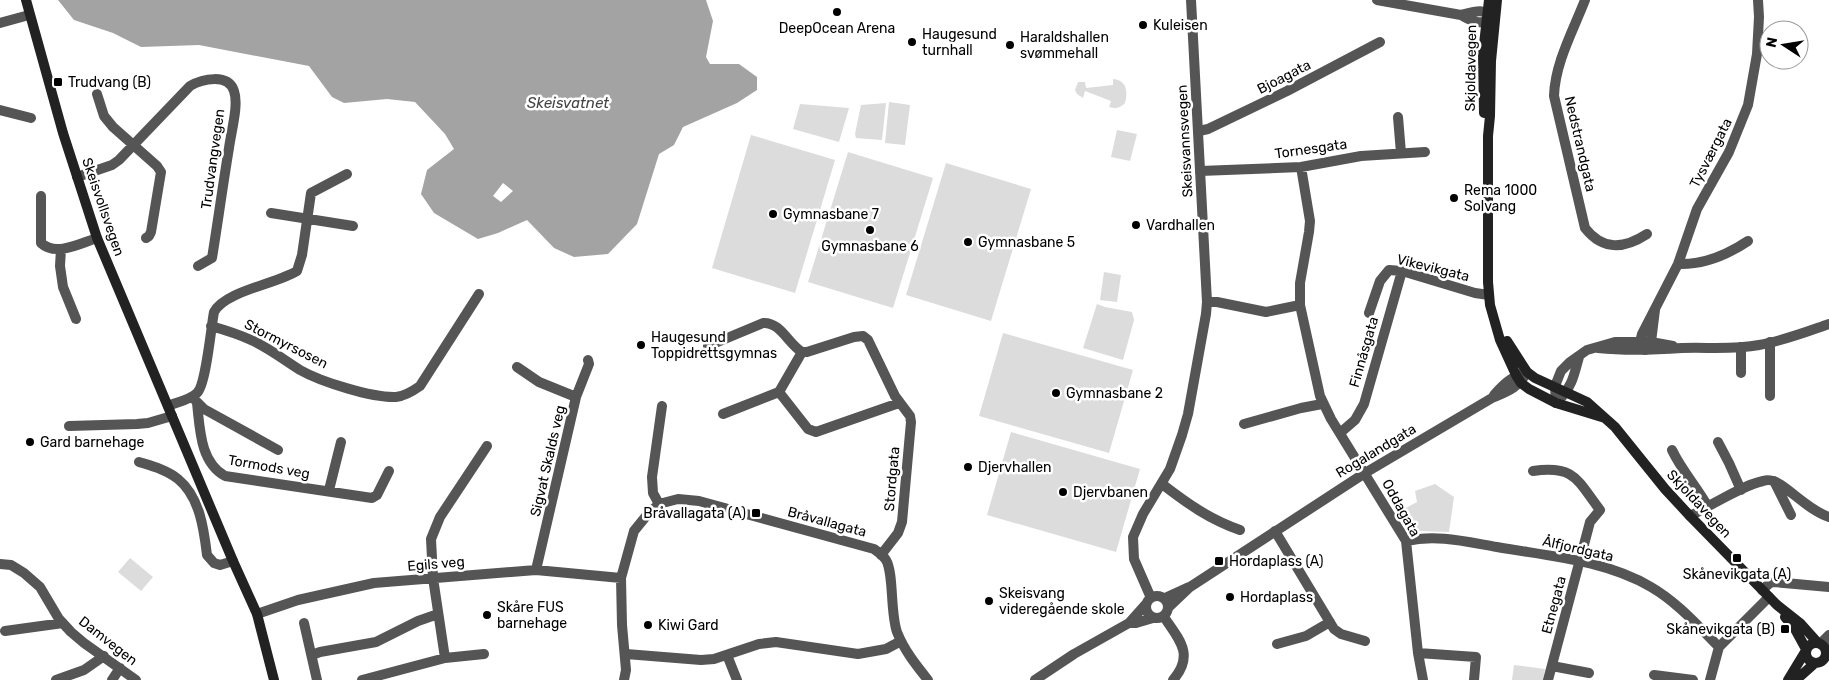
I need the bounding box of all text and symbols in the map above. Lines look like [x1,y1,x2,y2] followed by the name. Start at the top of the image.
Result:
[831,6,843,18] marker: DeepOcean Arena
[1153,17,1208,34] place label: Kuleisen
[1137,19,1149,31] marker: Kuleisen
[779,20,895,37] place label: DeepOcean Arena
[1759,20,1809,70] north arrow
[1462,24,1480,112] street label: Skjoldavegen
[922,26,997,59] place label: Haugesund turnhall
[1020,29,1109,62] place label: Haraldshallen svømmehall
[906,36,918,48] marker: Haugesund turnhall
[1762,36,1781,49] text: N
[1004,39,1016,51] marker: Haraldshallen svømmehall
[1254,56,1314,98] street label: Bjoagata
[68,74,151,91] place label: Trudvang (B)
[52,76,64,88] marker: Trudvang (B)
[1174,84,1196,198] street label: Skeisvannsvegen
[527,94,609,112] water label: Skeisvatnet
[1561,95,1599,193] street label: Nedstrandgata
[198,108,228,210] street label: Trudvangvegen
[1686,115,1736,191] street label: Tysværgata
[1274,136,1348,162] street label: Tornesgata
[78,156,128,258] street label: Skeisvollsvegen
[1464,182,1537,215] place label: Rema 1000 Solvang
[1448,192,1460,204] marker: Rema 1000 Solvang
[783,206,879,223] place label: Gymnasbane 7
[767,208,779,220] marker: Gymnasbane 7
[1146,217,1215,234] place label: Vardhallen
[1130,219,1142,231] marker: Vardhallen
[864,224,876,236] marker: Gymnasbane 6
[978,234,1075,251] place label: Gymnasbane 5
[962,236,974,248] marker: Gymnasbane 5
[821,238,919,255] place label: Gymnasbane 6
[1395,251,1471,285] street label: Vikevikgata
[1346,315,1382,389] street label: Finnåsgata
[241,316,331,372] street label: Stormyrsosen
[651,329,777,362] place label: Haugesund Toppidrettsgymnas
[635,339,647,351] marker: Haugesund Toppidrettsgymnas
[1066,385,1163,402] place label: Gymnasbane 2
[1050,387,1062,399] marker: Gymnasbane 2
[527,404,569,518] street label: Sigvat Skalds veg
[1333,420,1419,482] street label: Rogalandgata
[40,434,145,451] place label: Gard barnehage
[24,436,36,448] marker: Gard barnehage
[881,446,903,512] street label: Stordgata
[227,451,311,483] street label: Tormods veg
[978,459,1052,476] place label: Djervhallen
[962,461,974,473] marker: Djervhallen
[1663,466,1735,542] street label: Skjoldavegen
[1378,476,1424,540] street label: Oddagata
[1073,484,1148,501] place label: Djervbanen
[1057,486,1069,498] marker: Djervbanen
[786,503,868,541] street label: Bråvallagata
[643,505,746,522] place label: Bråvallagata (A)
[750,507,762,519] marker: Bråvallagata (A)
[1541,532,1615,565] street label: Ålfjordgata
[1731,552,1743,564] marker: Skånevikgata (A)
[407,553,465,575] street label: Egils veg
[1229,553,1324,570] place label: Hordaplass (A)
[1213,555,1225,567] marker: Hordaplass (A)
[1683,566,1791,583] place label: Skånevikgata (A)
[1538,574,1570,636] street label: Etnegata
[999,585,1125,618] place label: Skeisvang videregående skole
[1240,589,1313,606] place label: Hordaplass
[1224,591,1236,603] marker: Hordaplass
[983,595,995,607] marker: Skeisvang videregående skole
[497,599,567,632] place label: Skåre FUS barnehage
[481,609,493,621] marker: Skåre FUS barnehage
[75,613,141,669] street label: Damvegen
[658,617,719,634] place label: Kiwi Gard
[642,619,654,631] marker: Kiwi Gard
[1666,621,1775,638] place label: Skånevikgata (B)
[1779,623,1791,635] marker: Skånevikgata (B)

